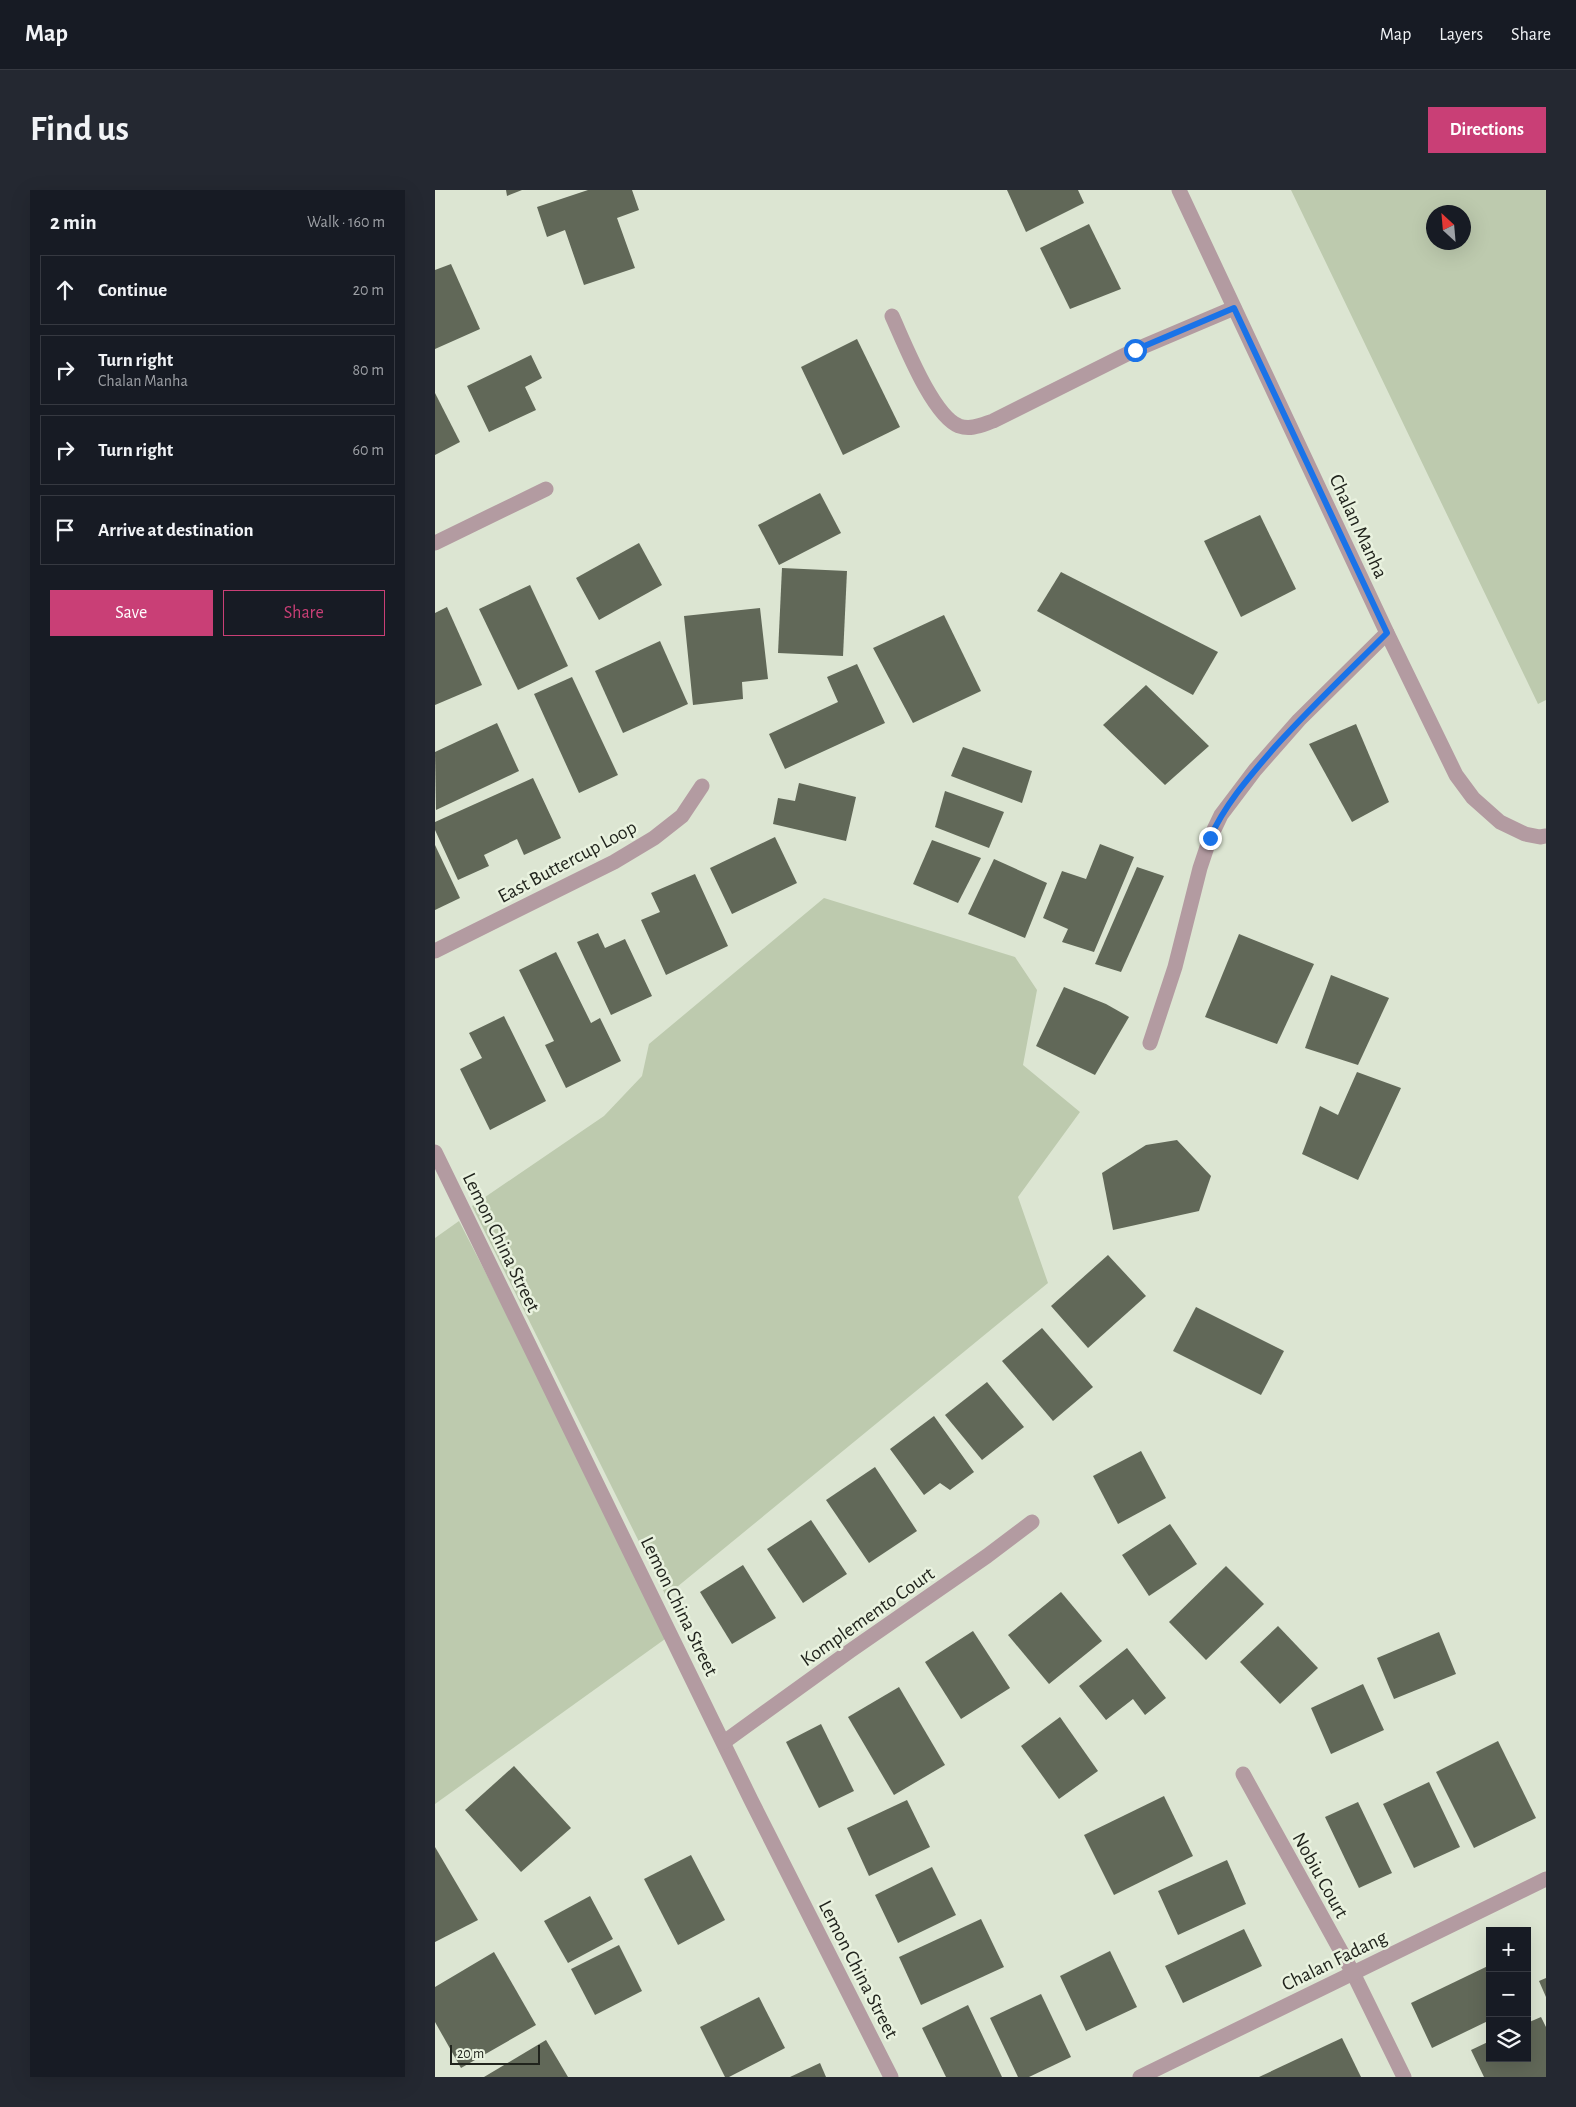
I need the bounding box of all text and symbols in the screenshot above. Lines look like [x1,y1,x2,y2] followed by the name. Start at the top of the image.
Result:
[25,22,68,46] text: Map
[1380,26,1411,44] text: Map
[1439,26,1483,44] text: Layers
[1511,26,1551,44] text: Share
[1428,107,1546,153] button: Directions
[30,112,129,147] text: Find us
[1426,205,1471,250] north arrow
[50,212,97,233] text: 2 min
[307,214,385,230] text: Walk · 160 m
[51,276,79,304] icon: ahead
[98,281,167,300] text: Continue
[353,282,384,298] text: 20 m
[1124,339,1147,362] route start
[98,351,173,370] text: Turn right
[51,356,79,384] icon: right
[353,362,384,378] text: 80 m
[98,373,188,389] text: Chalan Manha
[51,436,79,464] icon: right
[98,441,173,460] text: Turn right
[353,442,384,458] text: 60 m
[1325,471,1391,582] street label: Chalan Manha
[51,516,79,544] icon: arrive
[98,521,254,540] text: Arrive at destination
[50,590,213,636] button: Save
[223,590,385,636] button: Share
[495,817,640,907] street label: East Buttercup Loop
[1199,827,1222,850] route end
[459,1170,544,1316] street label: Lemon China Street
[637,1534,722,1680] street label: Lemon China Street
[797,1563,938,1670] street label: Komplemento Court
[1289,1829,1352,1922] street label: Nobiu Court
[815,1897,902,2042] street label: Lemon China Street
[1279,1927,1390,1995] street label: Chalan Fadang
[1486,1927,1531,2062] map controls
[1486,1927,1531,1972] button: +
[1486,1972,1531,2017] button: −
[1486,2017,1531,2062] button: layers
[450,2042,540,2065] scale bar
[457,2047,484,2061] text: 20 m

